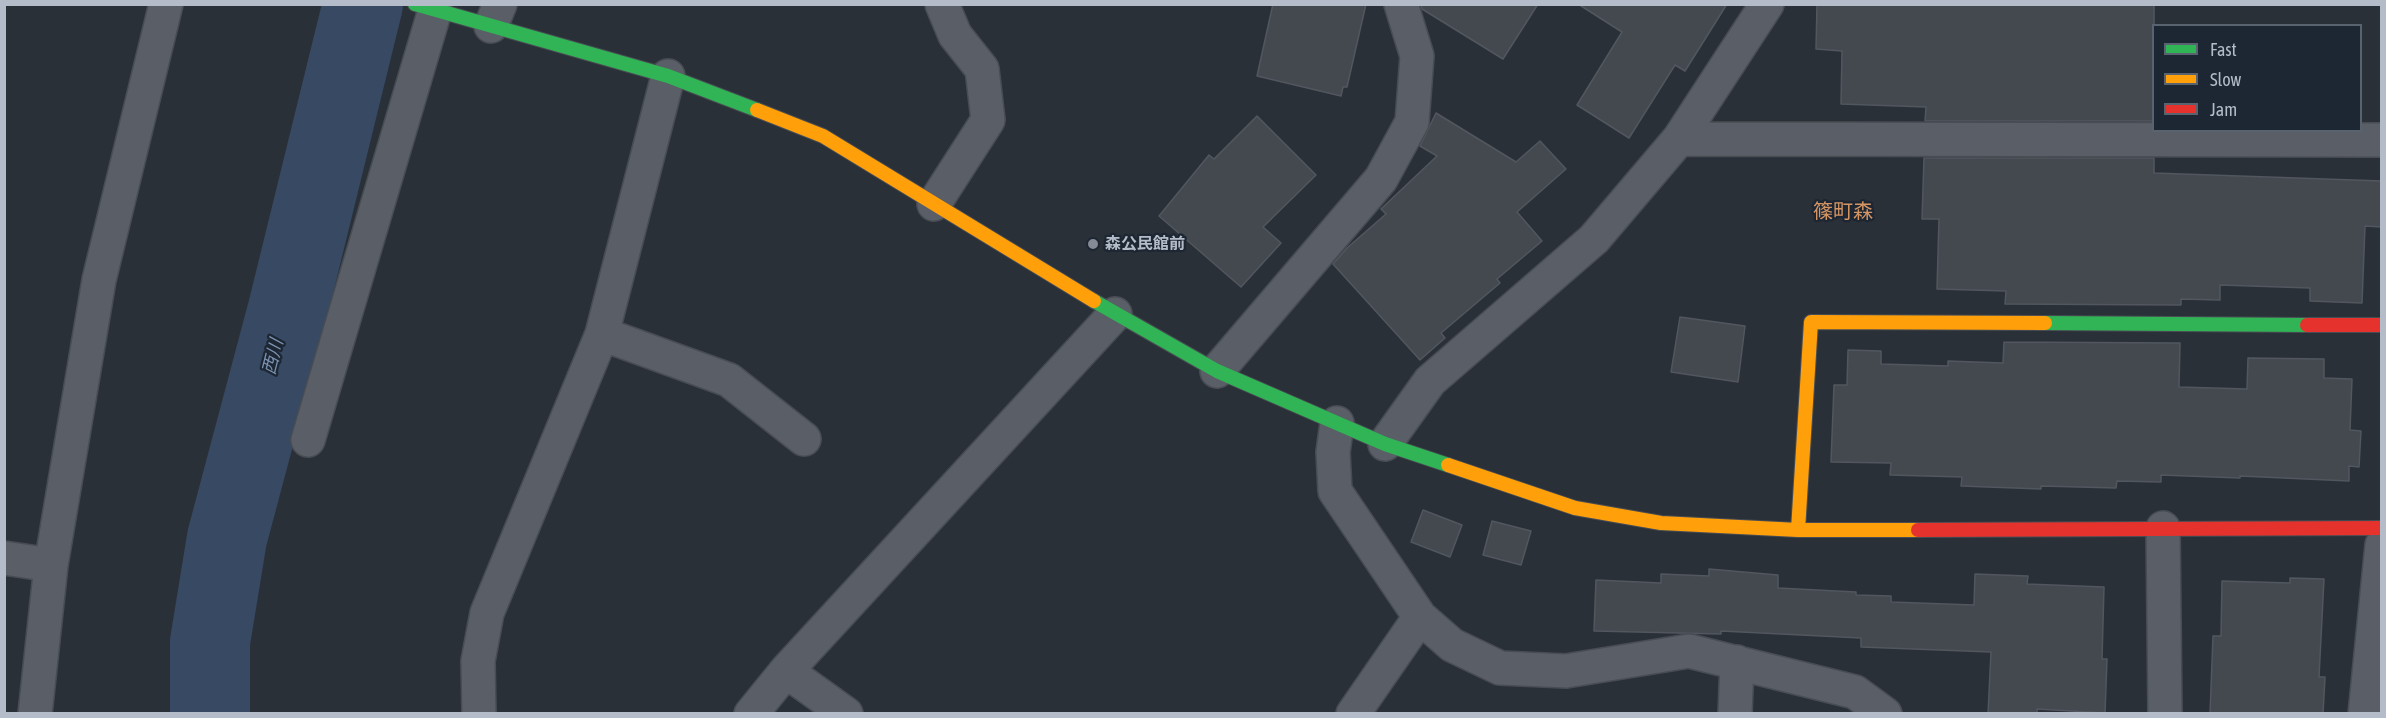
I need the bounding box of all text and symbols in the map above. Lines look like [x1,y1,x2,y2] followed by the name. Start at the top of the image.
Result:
[2152,24,2362,132] legend
[2210,39,2237,60] text: Fast
[2210,69,2241,90] text: Slow
[2210,99,2237,120] text: Jam
[1813,200,1873,224] district label: 篠町森
[1105,234,1185,254] place label: 森公民館前
[1086,237,1100,251] marker: 森公民館前
[258,337,288,377] water label: 西川

